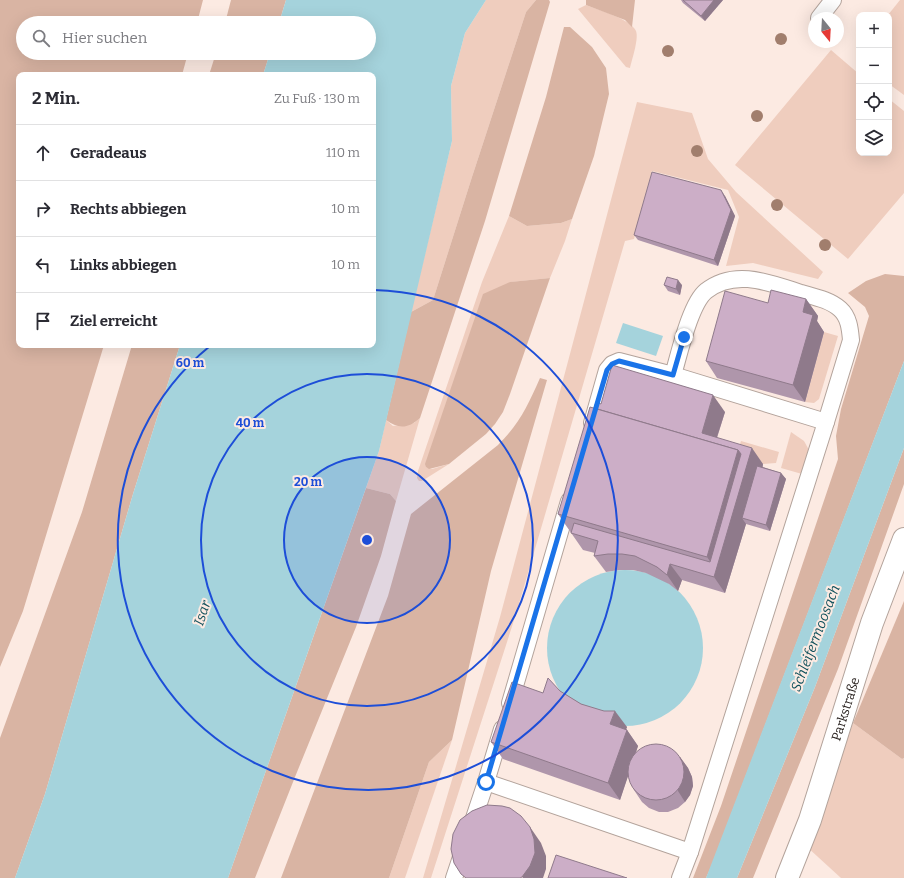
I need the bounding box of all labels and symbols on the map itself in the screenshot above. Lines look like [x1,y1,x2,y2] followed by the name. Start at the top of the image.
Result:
[808,12,844,48] north arrow
[675,328,693,346] route end
[176,356,205,370] text: 60 m
[236,416,265,430] text: 40 m
[294,475,323,489] text: 20 m
[360,533,374,547] centre of rings
[787,583,844,694] water label: Schleifermoosach
[190,597,215,628] water label: Isar
[828,675,863,743] street label: Parkstraße
[477,773,495,791] route start

